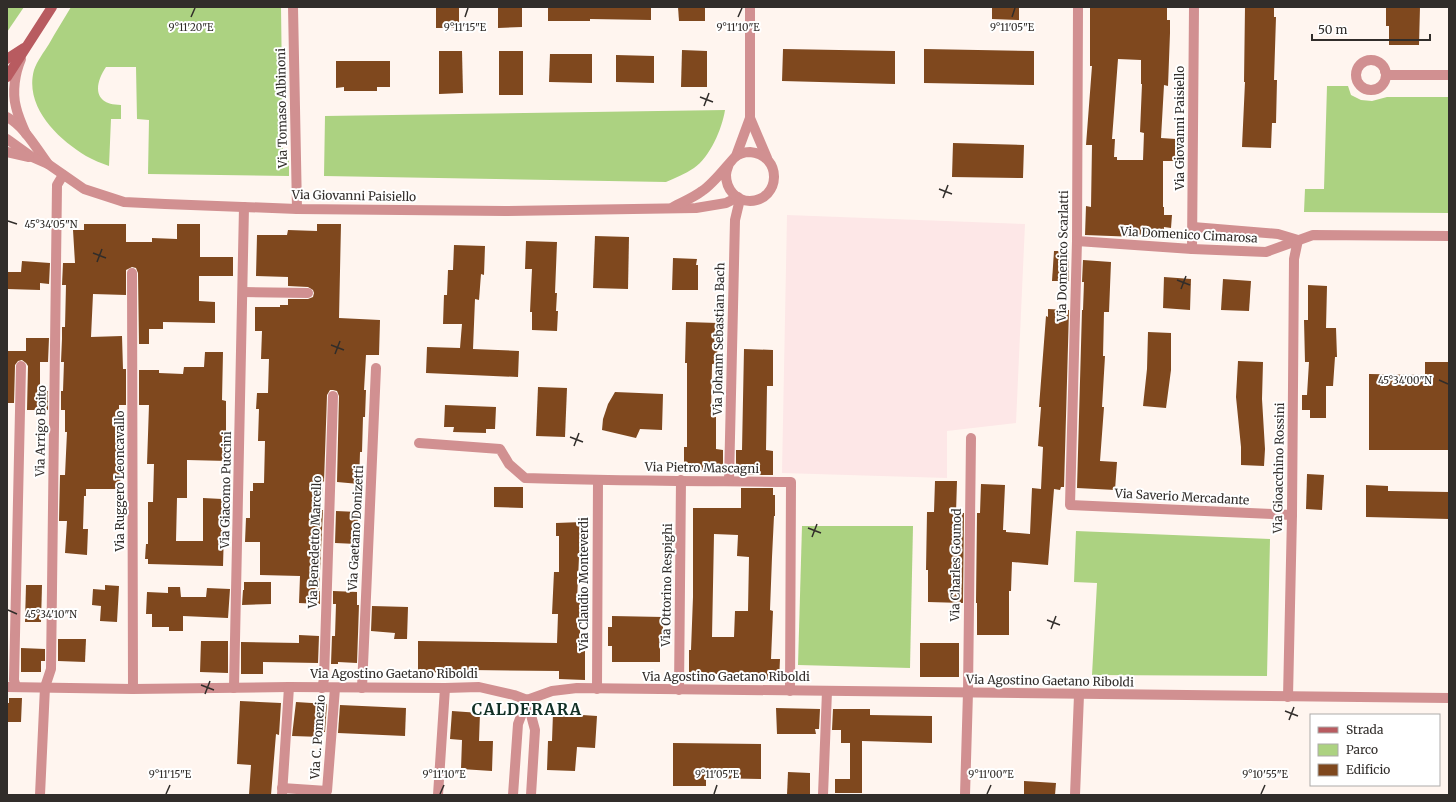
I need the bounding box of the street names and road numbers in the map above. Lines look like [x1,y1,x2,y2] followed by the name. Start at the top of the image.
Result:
[273,48,290,169] street label: Via Tomaso Albinoni
[1172,66,1187,191] street label: Via Giovanni Paisiello
[291,187,416,204] street label: Via Giovanni Paisiello
[1054,190,1071,323] street label: Via Domenico Scarlatti
[1119,223,1259,246] street label: Via Domenico Cimarosa
[710,262,727,417] street label: Via Johann Sebastian Bach
[32,385,49,478] street label: Via Arrigo Boito
[1270,402,1287,535] street label: Via Gioacchino Rossini
[112,410,127,553] street label: Via Ruggero Leoncavallo
[217,431,234,550] street label: Via Giacomo Puccini
[644,459,760,476] street label: Via Pietro Mascagni
[345,465,366,592] street label: Via Gaetano Donizetti
[305,475,324,610] street label: Via Benedetto Marcello
[1113,485,1250,508] street label: Via Saverio Mercadante
[947,508,964,623] street label: Via Charles Gounod
[576,517,591,652] street label: Via Claudio Monteverdi
[658,523,675,648] street label: Via Ottorino Respighi
[309,666,478,681] street label: Via Agostino Gaetano Riboldi
[641,669,810,684] street label: Via Agostino Gaetano Riboldi
[965,672,1134,689] street label: Via Agostino Gaetano Riboldi
[307,694,328,781] street label: Via C. Pomezio

